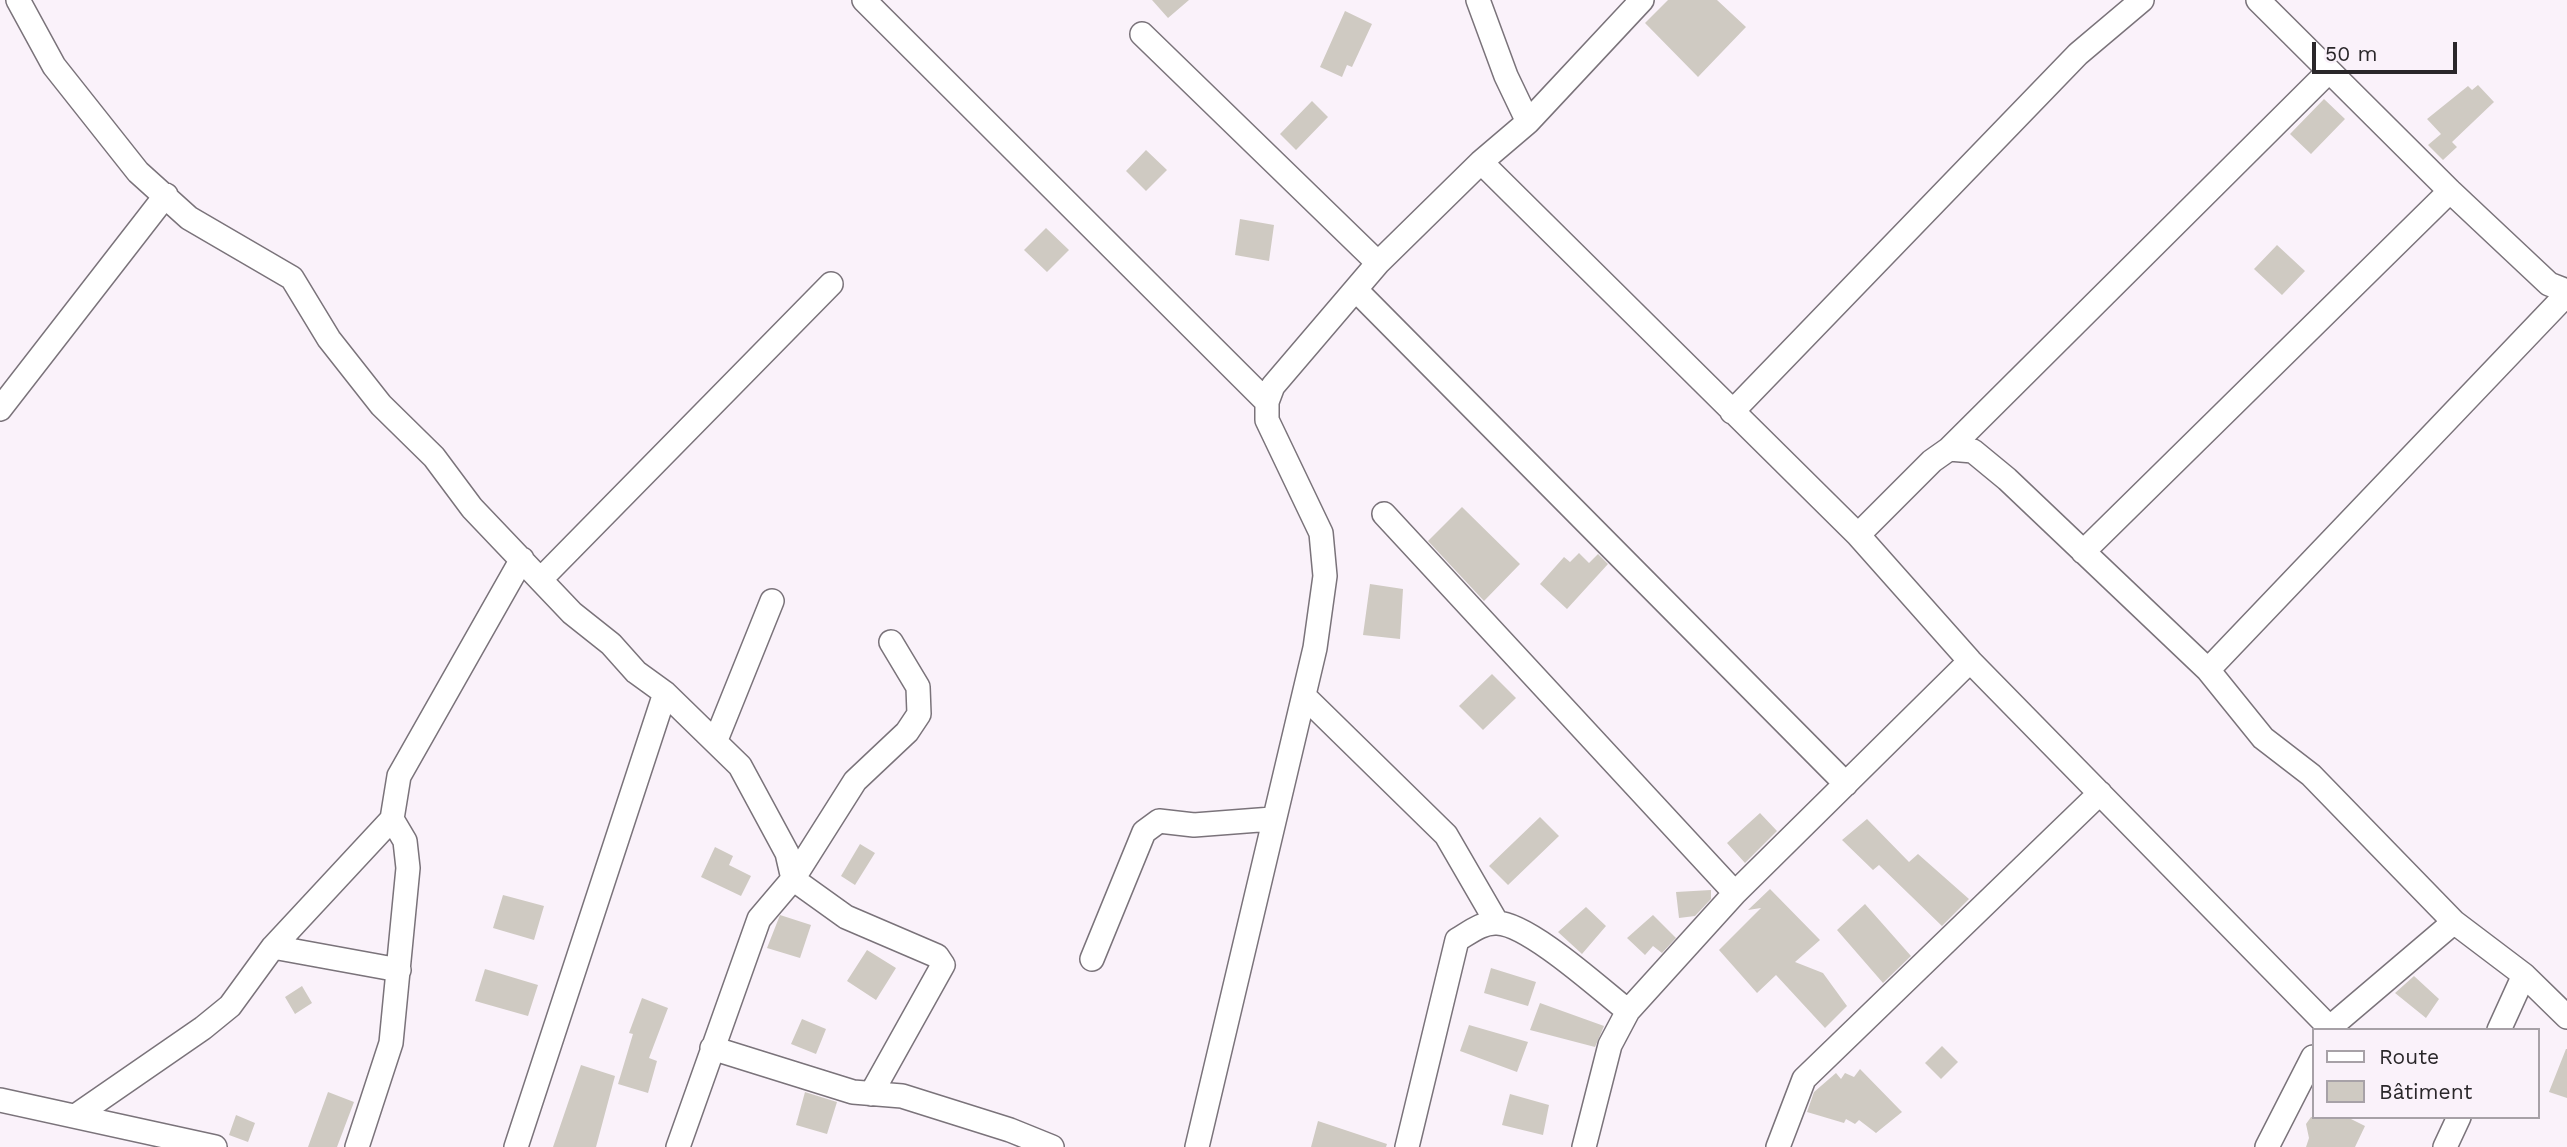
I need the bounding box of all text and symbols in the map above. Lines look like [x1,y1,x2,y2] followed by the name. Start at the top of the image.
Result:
[2315,28,2460,72] scale bar
[2325,41,2377,66] text: 50 m
[2312,1028,2539,1119] legend
[2379,1044,2439,1069] text: Route
[2379,1079,2472,1104] text: Bâtiment

